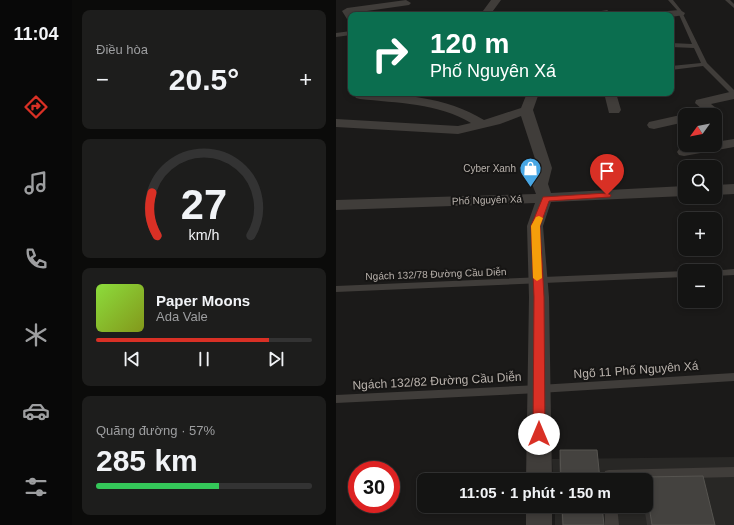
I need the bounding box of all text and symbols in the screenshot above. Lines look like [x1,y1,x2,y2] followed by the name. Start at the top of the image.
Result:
[13,24,59,44] text: 11:04
[364,28,416,80] icon: right
[430,28,509,59] text: 120 m
[96,42,148,57] text: Điều hòa
[430,61,556,81] text: Phố Nguyên Xá
[169,63,239,96] text: 20.5°
[96,67,109,92] text: −
[299,67,312,92] text: +
[22,93,50,121] icon: directions
[678,108,722,152] north arrow
[678,108,722,308] map controls
[590,154,624,195] pin
[518,155,544,188] shop icon: Cyber Xanh
[596,160,618,182] icon: arrive
[678,160,722,204] button: search
[463,163,516,174] place label: Cyber Xanh
[22,169,50,197] icon: music
[181,181,227,228] text: 27
[452,193,523,207] street label: Phố Nguyên Xá
[678,212,722,256] button: +
[189,227,220,243] text: km/h
[22,245,50,273] icon: phone
[678,264,722,308] button: −
[365,265,507,282] street label: Ngách 132/78 Đường Cầu Diễn
[156,292,250,309] text: Paper Moons
[156,309,208,324] text: Ada Vale
[22,321,50,349] icon: climate
[121,348,143,370] icon: previous
[193,348,215,370] icon: pause
[265,348,287,370] icon: next
[573,359,699,381] street label: Ngõ 11 Phố Nguyên Xá
[352,369,522,392] street label: Ngách 132/82 Đường Cầu Diễn
[22,397,50,425] icon: car
[518,413,560,455] position arrow
[96,423,215,438] text: Quãng đường · 57%
[96,444,198,477] text: 285 km
[348,461,400,513] speed limit sign: 30
[22,473,50,501] icon: filters
[459,484,611,501] text: 11:05 · 1 phút · 150 m

